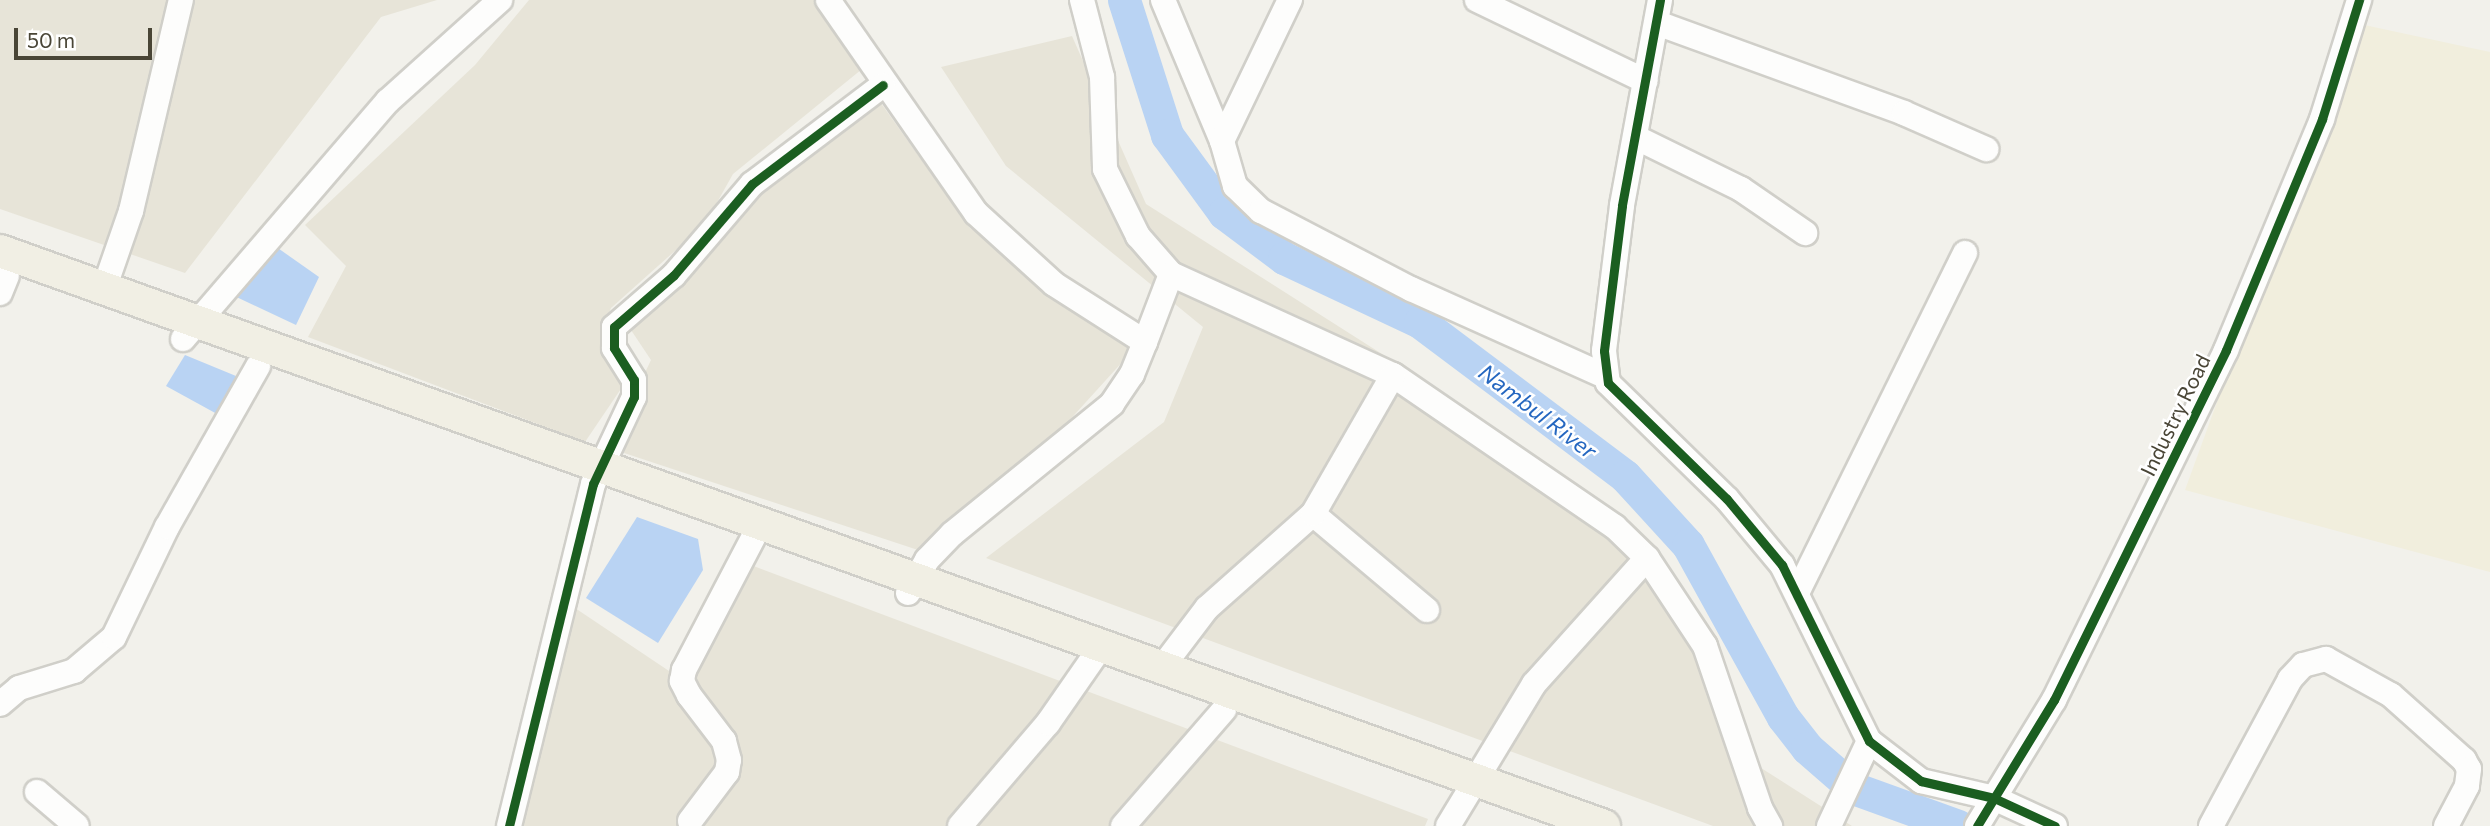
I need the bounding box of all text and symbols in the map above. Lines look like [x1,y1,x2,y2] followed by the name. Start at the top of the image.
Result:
[18,14,156,58] scale bar
[27,27,75,52] text: 50 m
[2135,350,2215,480] street label: Industry Road
[1474,358,1602,464] water label: Nambul River

